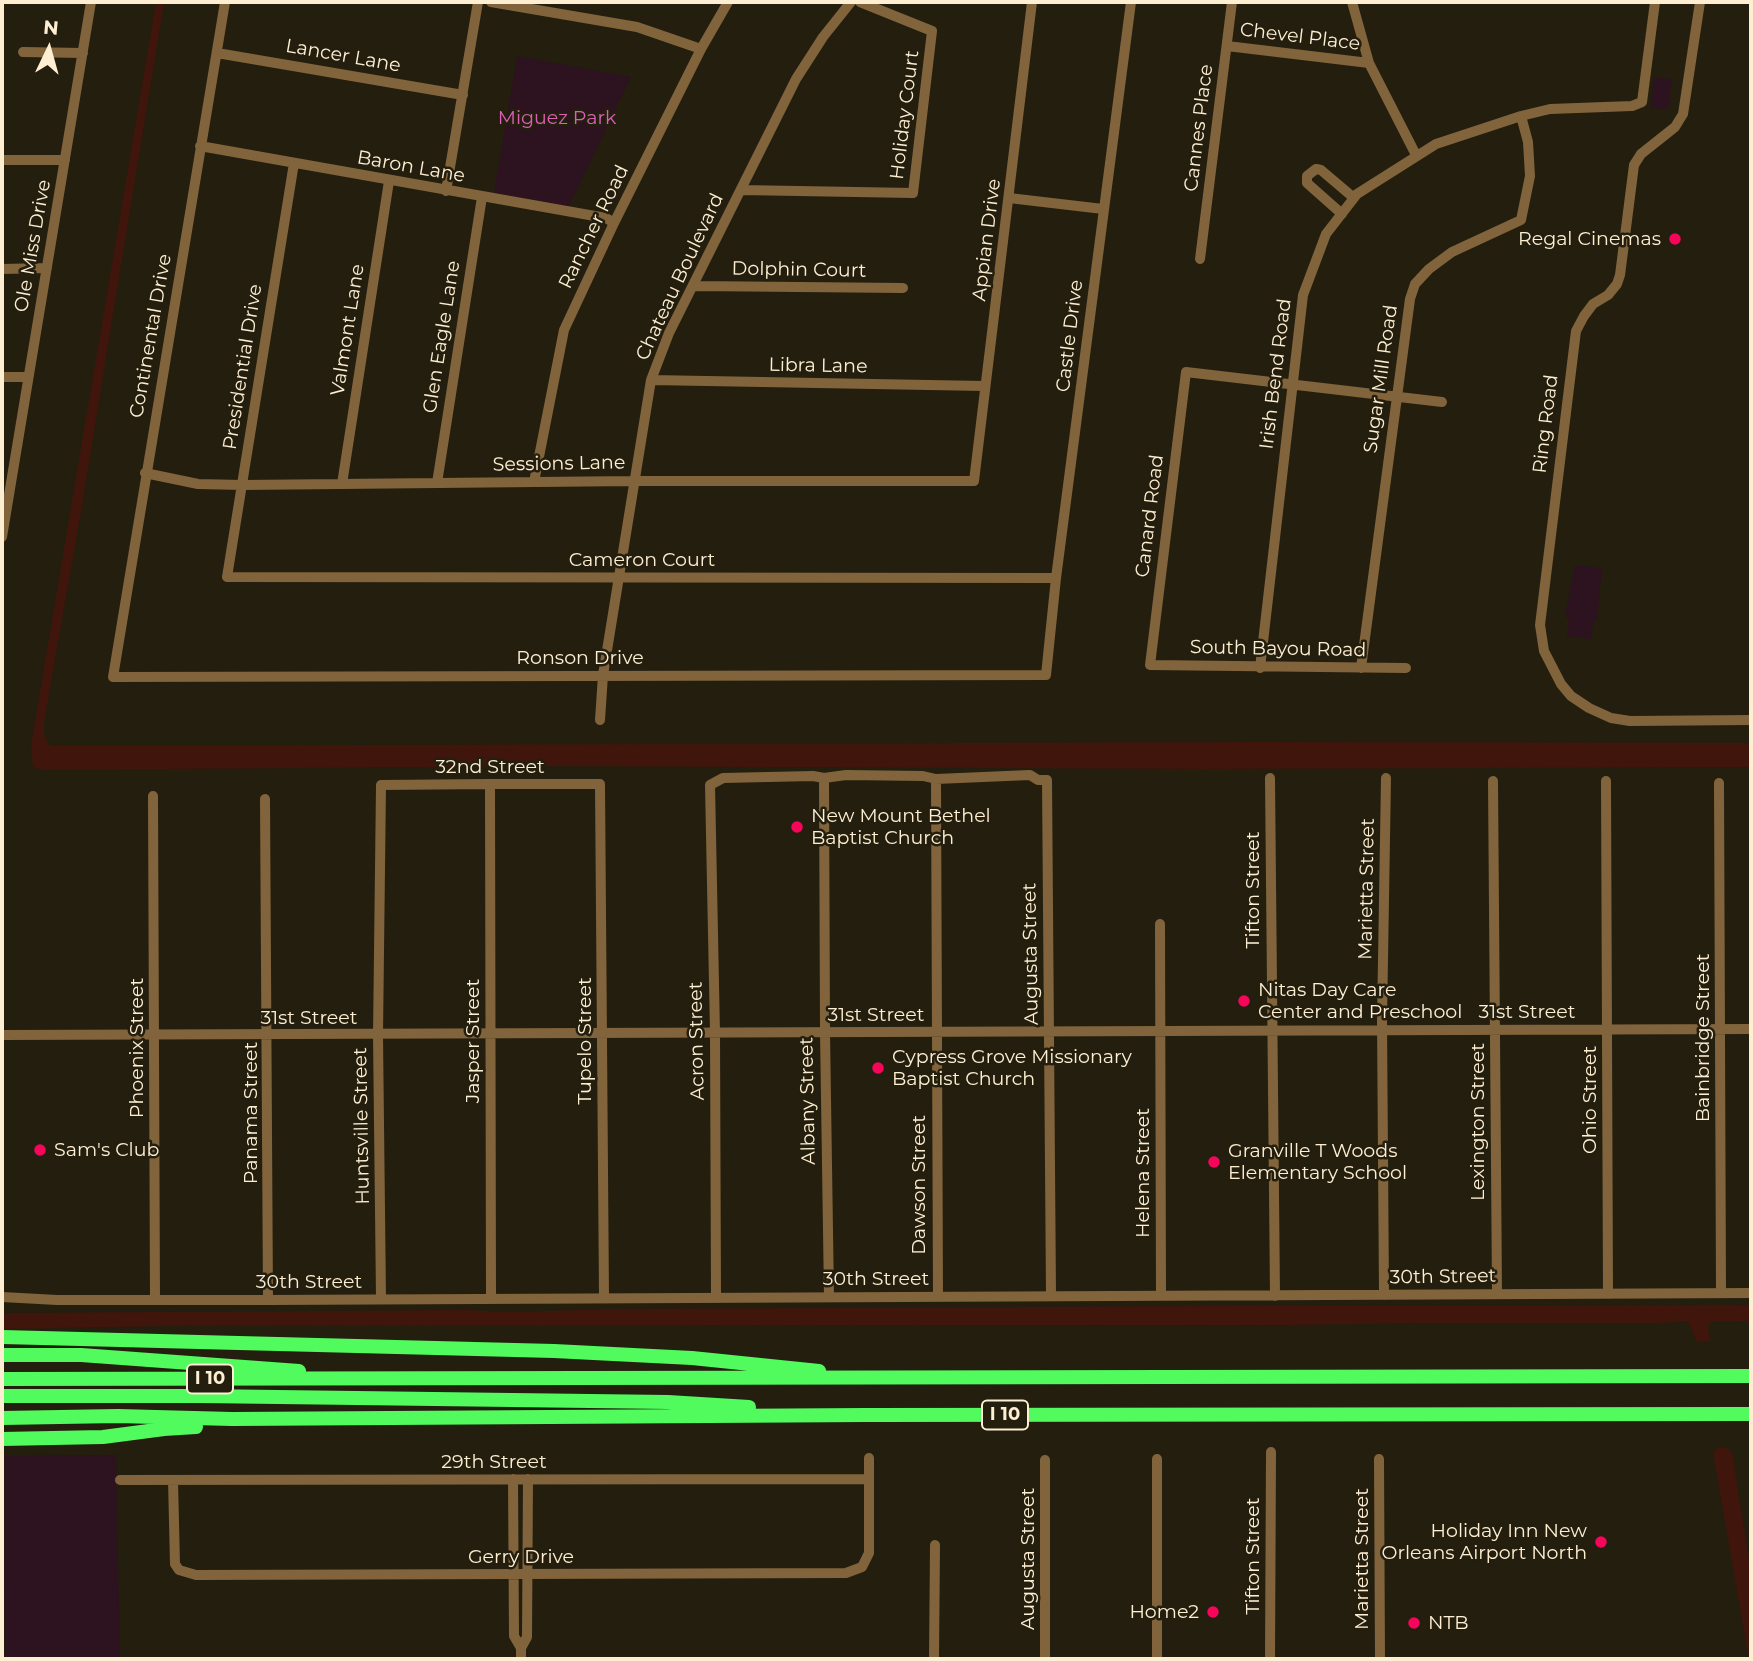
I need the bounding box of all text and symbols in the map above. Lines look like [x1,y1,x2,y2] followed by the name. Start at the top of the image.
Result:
[14,14,84,84] north arrow
[42,15,60,40] text: N
[1238,18,1362,56] street label: Chevel Place
[284,35,402,77] street label: Lancer Lane
[886,49,924,181] street label: Holiday Court
[1180,63,1218,193] street label: Cannes Place
[498,107,616,129] park label: Miguez Park
[355,146,467,188] street label: Baron Lane
[554,161,634,293] street label: Rancher Road
[968,177,1006,303] street label: Appian Drive
[10,178,56,314] street label: Ole Miss Drive
[631,190,729,364] street label: Chateau Boulevard
[1518,228,1661,250] place label: Regal Cinemas
[1667,231,1683,247] marker: Regal Cinemas
[125,252,177,420] street label: Continental Drive
[731,257,867,283] street label: Dolphin Court
[419,259,465,415] street label: Glen Eagle Lane
[326,263,370,397] street label: Valmont Lane
[1052,279,1088,393] street label: Castle Drive
[219,282,267,452] street label: Presidential Drive
[1255,297,1297,451] street label: Irish Bend Road
[1359,303,1403,455] street label: Sugar Mill Road
[768,354,868,378] street label: Libra Lane
[1529,373,1563,475] street label: Ring Road
[493,451,625,477] street label: Sessions Lane
[1131,453,1169,579] street label: Canard Road
[569,549,715,571] street label: Cameron Court
[1190,636,1366,662] street label: South Bayou Road
[516,647,644,669] street label: Ronson Drive
[435,756,545,778] street label: 32nd Street
[811,805,991,849] place label: New Mount Bethel Baptist Church
[1354,818,1380,960] street label: Marietta Street
[789,819,805,835] marker: New Mount Bethel Baptist Church
[1242,832,1264,948] street label: Tifton Street
[1018,883,1044,1025] street label: Augusta Street
[1692,954,1714,1122] street label: Bainbridge Street
[574,977,596,1105] street label: Tupelo Street
[126,978,148,1118] street label: Phoenix Street
[462,979,484,1103] street label: Jasper Street
[1258,979,1462,1023] place label: Nitas Day Care Center and Preschool
[685,981,709,1101] street label: Acron Street
[1236,993,1252,1009] marker: Nitas Day Care Center and Preschool
[1479,1001,1575,1023] street label: 31st Street
[828,1004,924,1026] street label: 31st Street
[261,1007,357,1029] street label: 31st Street
[795,1037,821,1165] street label: Albany Street
[240,1042,262,1184] street label: Panama Street
[1467,1043,1489,1201] street label: Lexington Street
[892,1046,1132,1090] place label: Cypress Grove Missionary Baptist Church
[1579,1046,1601,1154] street label: Ohio Street
[349,1047,375,1205] street label: Huntsville Street
[870,1060,886,1076] marker: Cypress Grove Missionary Baptist Church
[1132,1108,1154,1238] street label: Helena Street
[908,1115,930,1255] street label: Dawson Street
[54,1139,159,1161] place label: Sam's Club
[1228,1140,1407,1184] place label: Granville T Woods Elementary School
[32,1142,48,1158] marker: Sam's Club
[1206,1154,1222,1170] marker: Granville T Woods Elementary School
[1390,1265,1496,1289] street label: 30th Street
[823,1268,929,1290] street label: 30th Street
[256,1271,362,1293] street label: 30th Street
[187,1364,233,1394] road number: I 10
[982,1400,1028,1430] road number: I 10
[441,1451,547,1473] street label: 29th Street
[1017,1488,1039,1630] street label: Augusta Street
[1351,1488,1373,1630] street label: Marietta Street
[1242,1498,1264,1614] street label: Tifton Street
[1382,1520,1587,1564] place label: Holiday Inn New Orleans Airport North
[1593,1534,1609,1550] marker: Holiday Inn New Orleans Airport North
[468,1546,574,1568] street label: Gerry Drive
[1129,1601,1199,1623] place label: Home2
[1205,1604,1221,1620] marker: Home2
[1428,1612,1469,1634] place label: NTB
[1406,1615,1422,1631] marker: NTB

